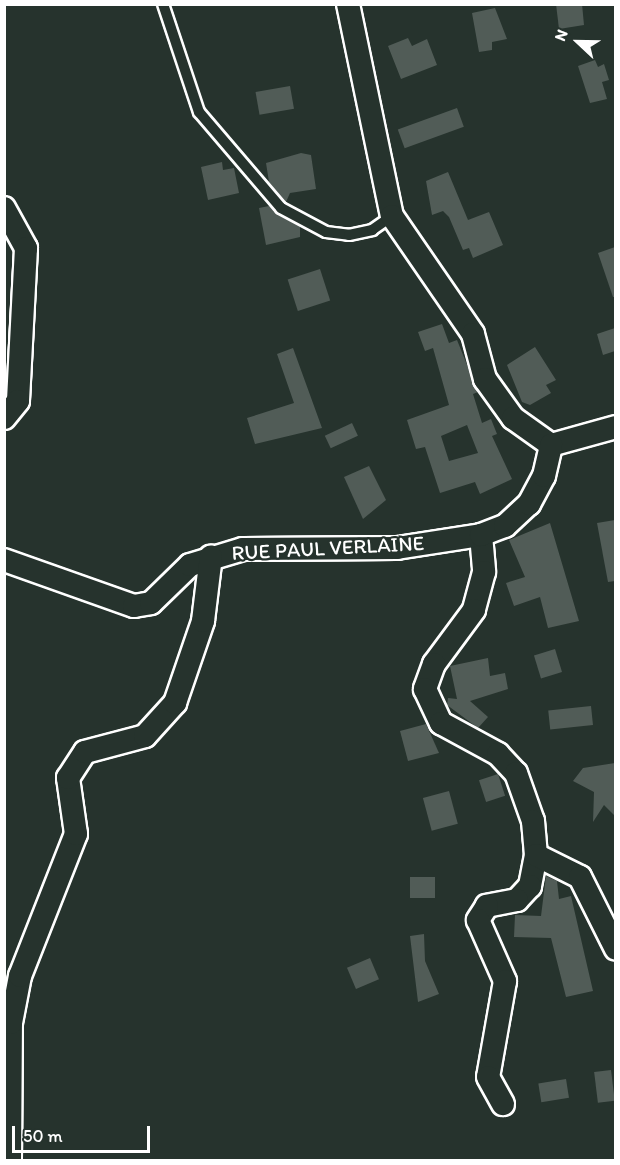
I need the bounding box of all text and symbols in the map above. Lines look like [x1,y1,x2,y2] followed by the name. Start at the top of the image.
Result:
[548,12,608,72] north arrow
[550,26,572,44] text: N
[232,530,424,566] street label: RUE PAUL VERLAINE
[15,1114,153,1152] scale bar
[23,1125,63,1147] text: 50 m

